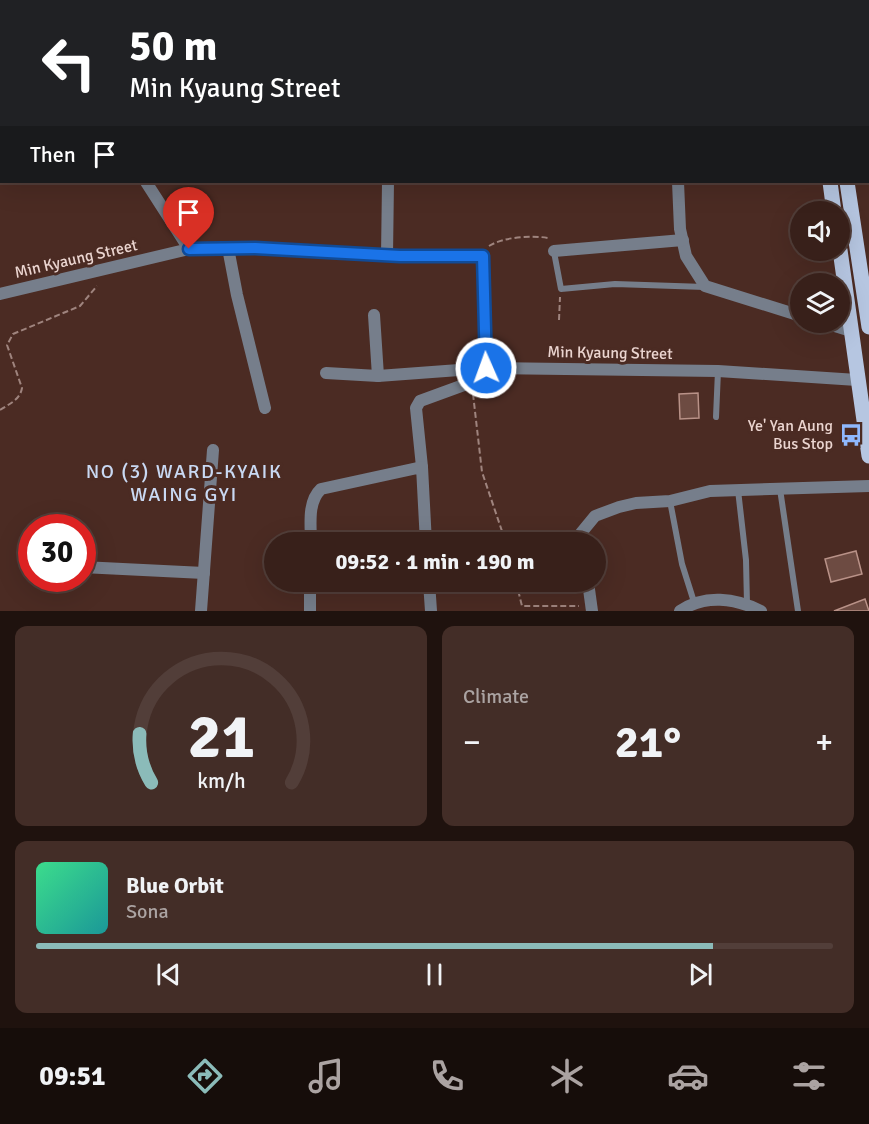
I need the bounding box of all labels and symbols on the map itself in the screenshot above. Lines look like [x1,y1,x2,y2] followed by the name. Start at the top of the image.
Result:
[163,187,214,249] pin
[13,235,140,283] street label: Min Kyaung Street
[454,336,518,400] position arrow
[547,342,673,364] street label: Min Kyaung Street
[748,416,833,454] place label: Ye' Yan Aung Bus Stop
[838,422,864,448] bus stop icon: Ye' Yan Aung Bus Stop
[86,459,282,507] district label: NO (3) WARD-KYAIK WAING GYI
[18,514,96,592] speed limit sign: 30

